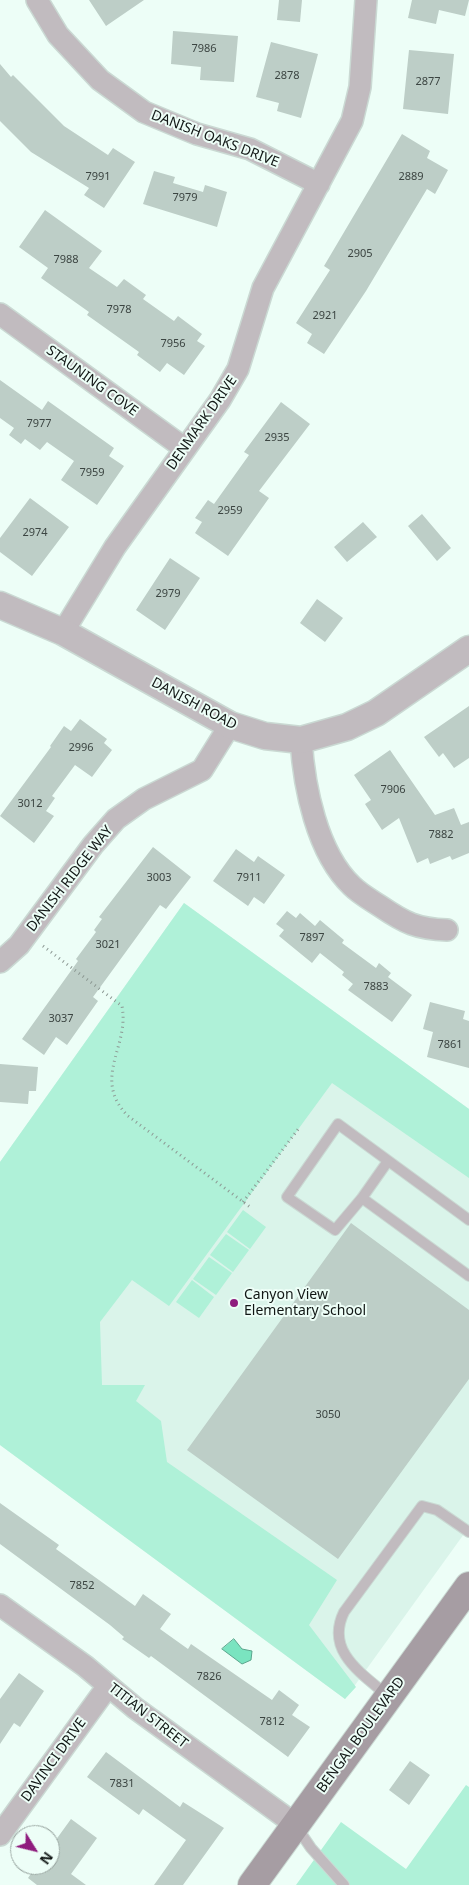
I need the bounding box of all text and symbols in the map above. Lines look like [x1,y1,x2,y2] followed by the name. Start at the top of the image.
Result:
[191,42,217,56] house number: 7986
[274,69,300,83] house number: 2878
[415,75,441,89] house number: 2877
[149,107,281,171] street label: DANISH OAKS DRIVE
[85,170,111,184] house number: 7991
[398,170,424,184] house number: 2889
[172,191,198,205] house number: 7979
[347,247,373,261] house number: 2905
[53,253,79,267] house number: 7988
[106,303,132,317] house number: 7978
[312,309,338,323] house number: 2921
[160,337,186,351] house number: 7956
[43,342,141,420] street label: STAUNING COVE
[163,373,241,473] street label: DENMARK DRIVE
[26,417,52,431] house number: 7977
[264,431,290,445] house number: 2935
[79,466,105,480] house number: 7959
[217,504,243,518] house number: 2959
[22,526,48,540] house number: 2974
[155,587,181,601] house number: 2979
[148,674,240,734] street label: DANISH ROAD
[68,741,94,755] house number: 2996
[380,783,406,797] house number: 7906
[17,797,43,811] house number: 3012
[23,823,117,935] street label: DANISH RIDGE WAY
[428,828,454,842] house number: 7882
[146,871,172,885] house number: 3003
[236,871,262,885] house number: 7911
[299,931,325,945] house number: 7897
[95,938,121,952] house number: 3021
[363,980,389,994] house number: 7883
[48,1012,74,1026] house number: 3037
[437,1038,463,1052] house number: 7861
[244,1287,366,1320] place label: Canyon View Elementary School
[228,1297,240,1309] marker: Canyon View Elementary School
[315,1408,341,1422] house number: 3050
[69,1579,95,1593] house number: 7852
[196,1670,222,1684] house number: 7826
[313,1674,409,1796] street label: BENGAL BOULEVARD
[105,1680,191,1752] street label: TITIAN STREET
[18,1715,90,1805] street label: DAVINCI DRIVE
[259,1715,285,1729] house number: 7812
[109,1777,135,1791] house number: 7831
[10,1825,60,1875] north arrow
[36,1848,58,1869] text: N

